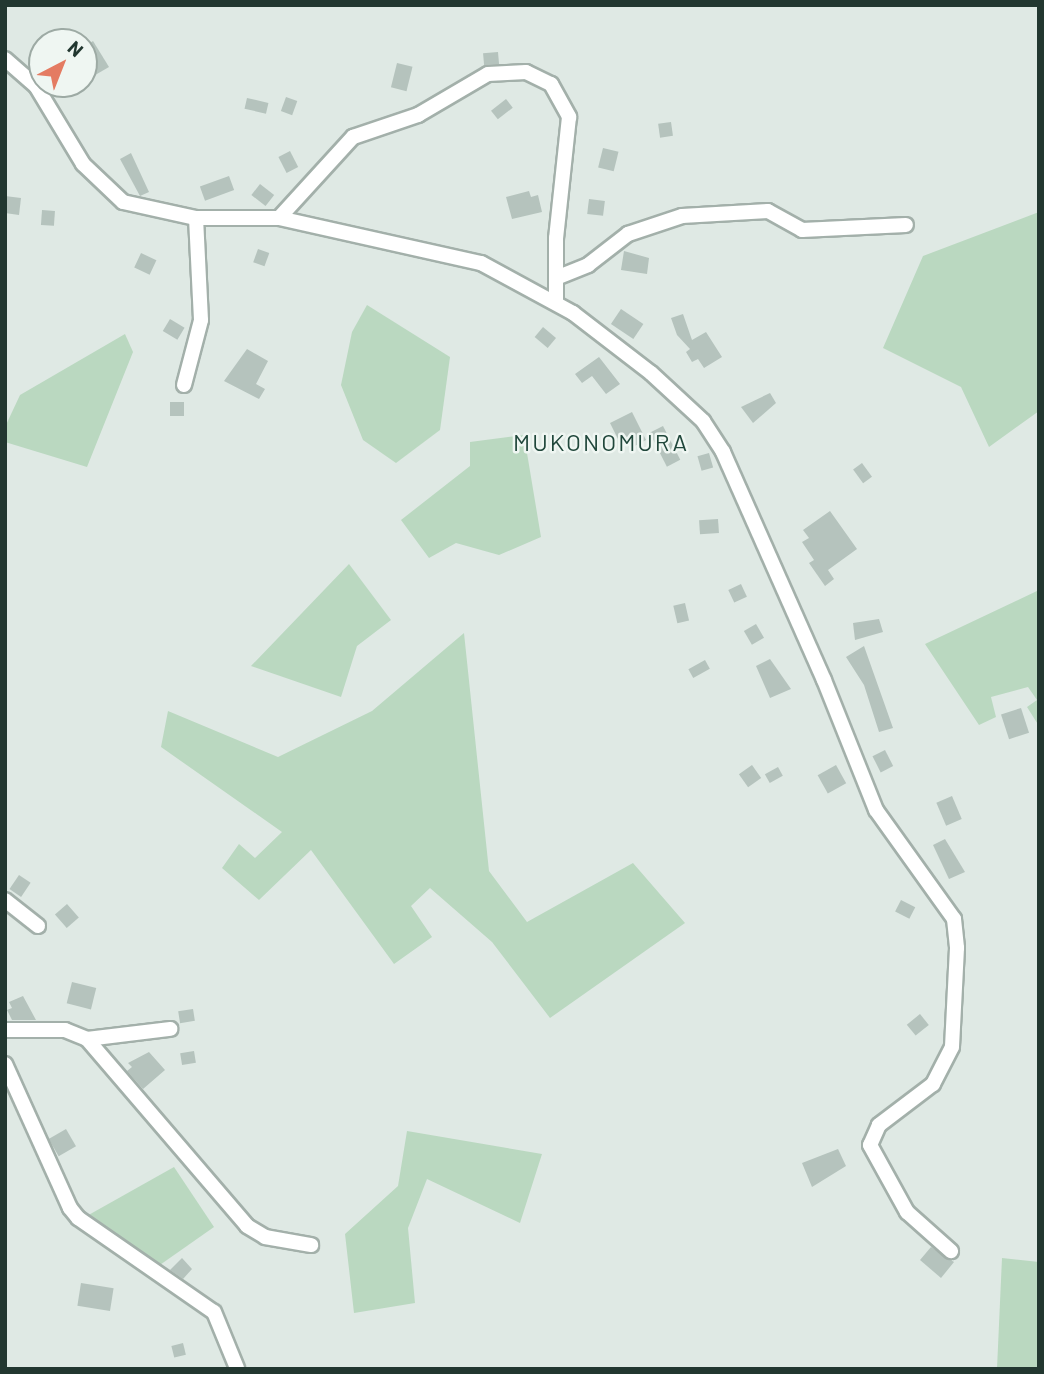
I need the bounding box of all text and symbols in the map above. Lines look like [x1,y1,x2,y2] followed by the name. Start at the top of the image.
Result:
[28,28,98,98] north arrow
[64,36,88,61] text: N
[514,428,688,456] district label: MUKONOMURA

